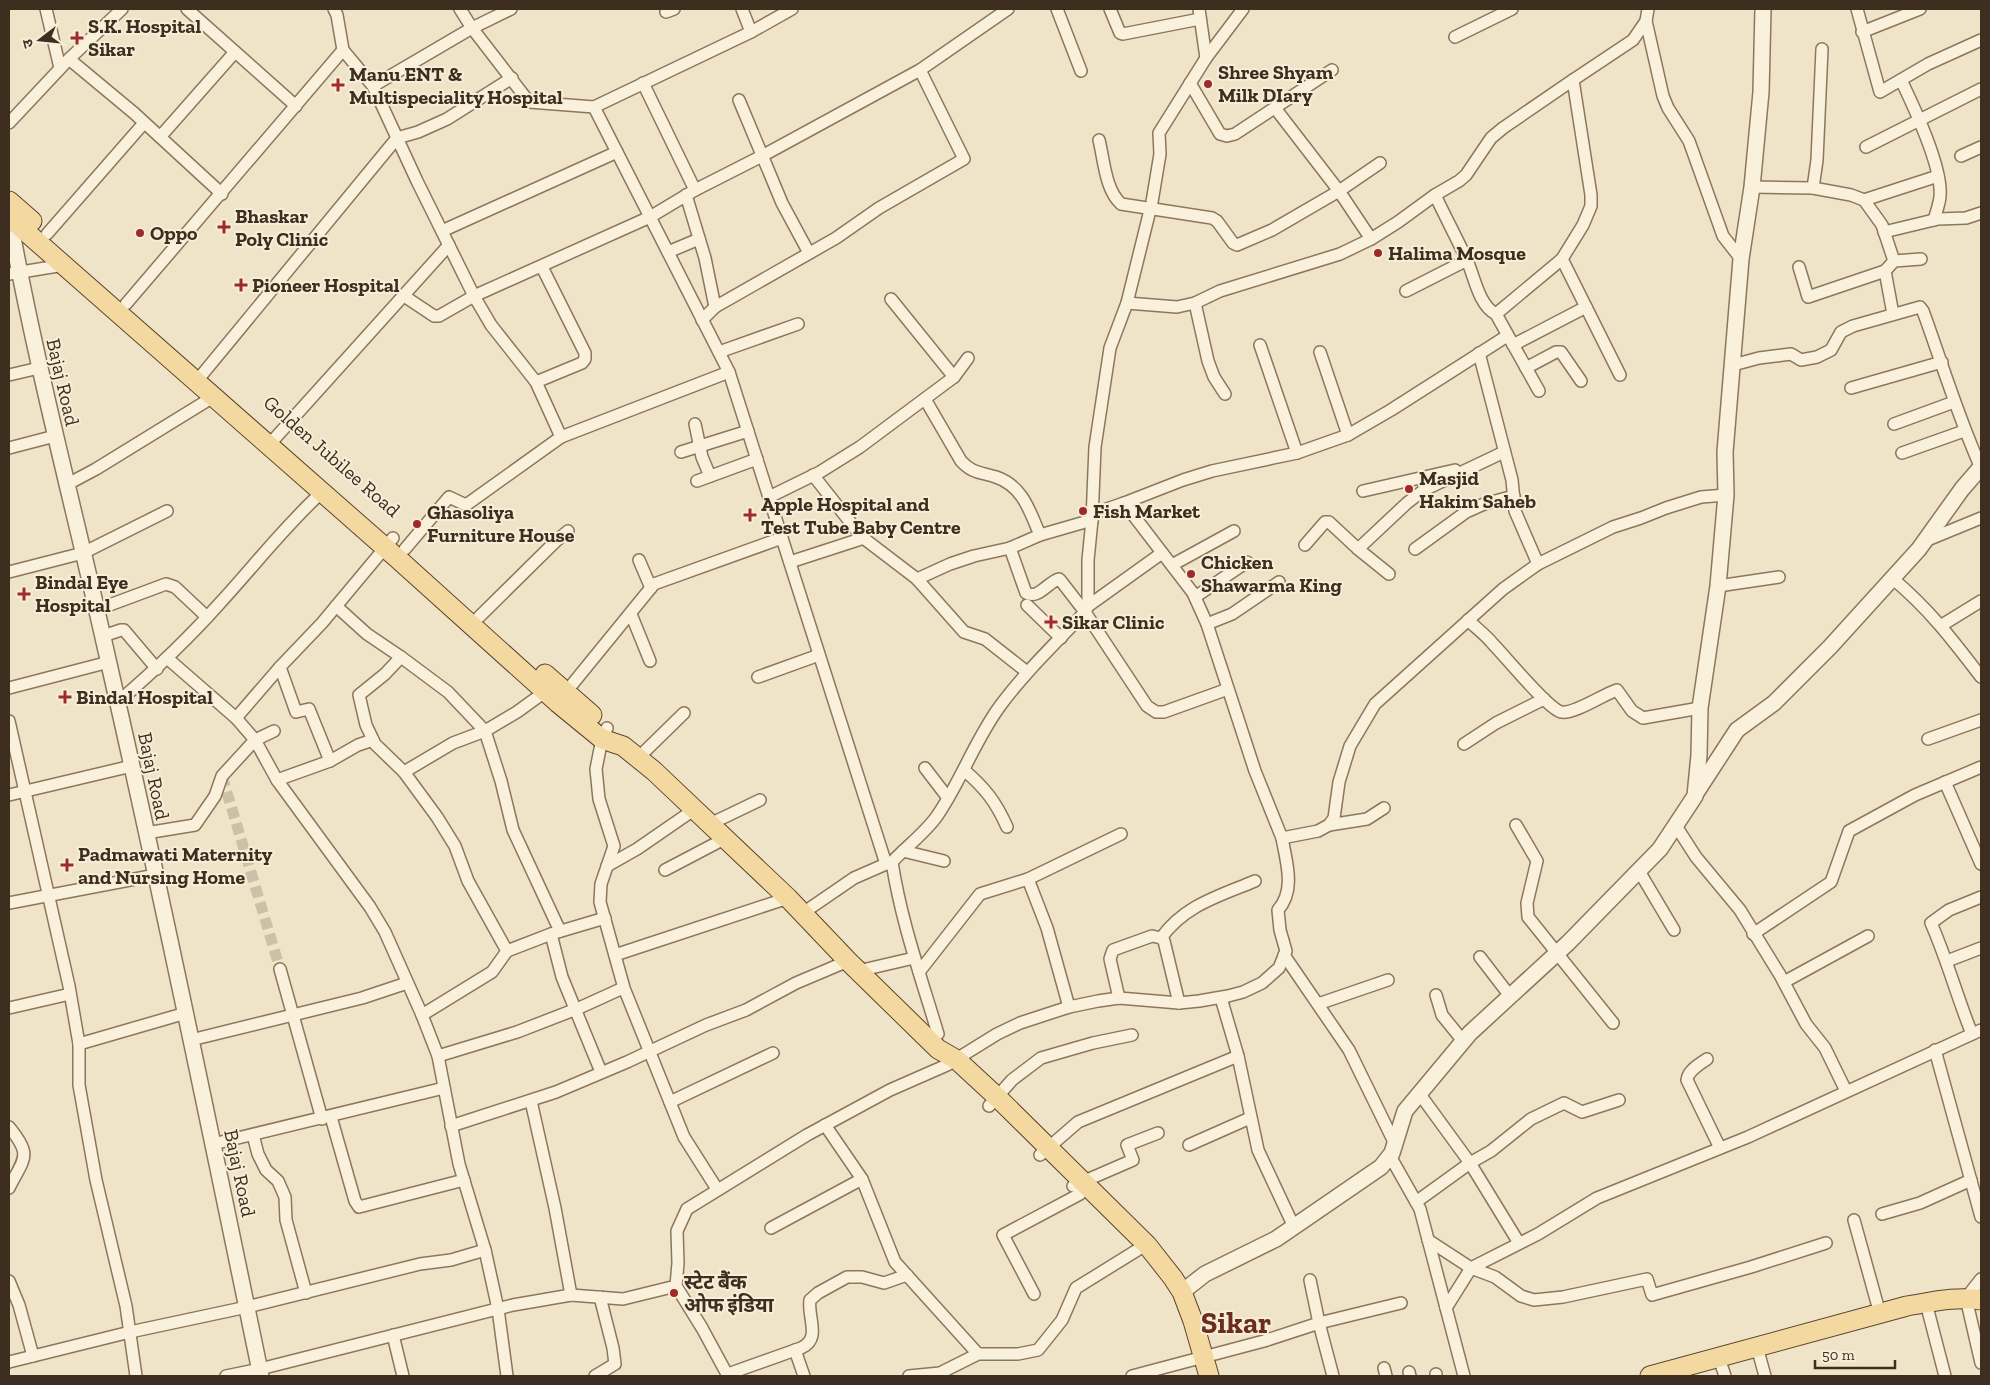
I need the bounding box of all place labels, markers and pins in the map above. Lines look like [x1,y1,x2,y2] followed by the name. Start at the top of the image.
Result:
[88,14,201,61] place label: S.K. Hospital Sikar
[70,31,84,45] marker: S.K. Hospital Sikar
[1218,60,1334,107] place label: Shree Shyam Milk DIary
[349,62,563,109] place label: Manu ENT & Multispeciality Hospital
[331,78,345,92] marker: Manu ENT & Multispeciality Hospital
[1202,78,1214,90] marker: Shree Shyam Milk DIary
[235,204,329,251] place label: Bhaskar Poly Clinic
[217,220,231,234] marker: Bhaskar Poly Clinic
[150,221,198,245] place label: Oppo
[134,227,146,239] marker: Oppo
[1388,241,1526,265] place label: Halima Mosque
[1372,247,1384,259] marker: Halima Mosque
[252,273,400,297] place label: Pioneer Hospital
[234,278,248,292] marker: Pioneer Hospital
[1419,466,1536,513] place label: Masjid Hakim Saheb
[1403,483,1415,495] marker: Masjid Hakim Saheb
[761,492,961,539] place label: Apple Hospital and Test Tube Baby Centre
[1093,499,1201,523] place label: Fish Market
[427,500,575,547] place label: Ghasoliya Furniture House
[1077,505,1089,517] marker: Fish Market
[743,508,757,522] marker: Apple Hospital and Test Tube Baby Centre
[411,518,423,530] marker: Ghasoliya Furniture House
[1201,550,1342,597] place label: Chicken Shawarma King
[1185,568,1197,580] marker: Chicken Shawarma King
[35,570,128,617] place label: Bindal Eye Hospital
[17,587,31,601] marker: Bindal Eye Hospital
[1062,610,1165,634] place label: Sikar Clinic
[1044,615,1058,629] marker: Sikar Clinic
[76,685,213,709] place label: Bindal Hospital
[58,690,72,704] marker: Bindal Hospital
[78,842,273,889] place label: Padmawati Maternity and Nursing Home
[60,858,74,872] marker: Padmawati Maternity and Nursing Home
[684,1270,775,1317] place label: स्टेट बेैंक ओफ इंडिया
[668,1287,680,1299] marker: स्टेट बेैंक ओफ इंडिया

